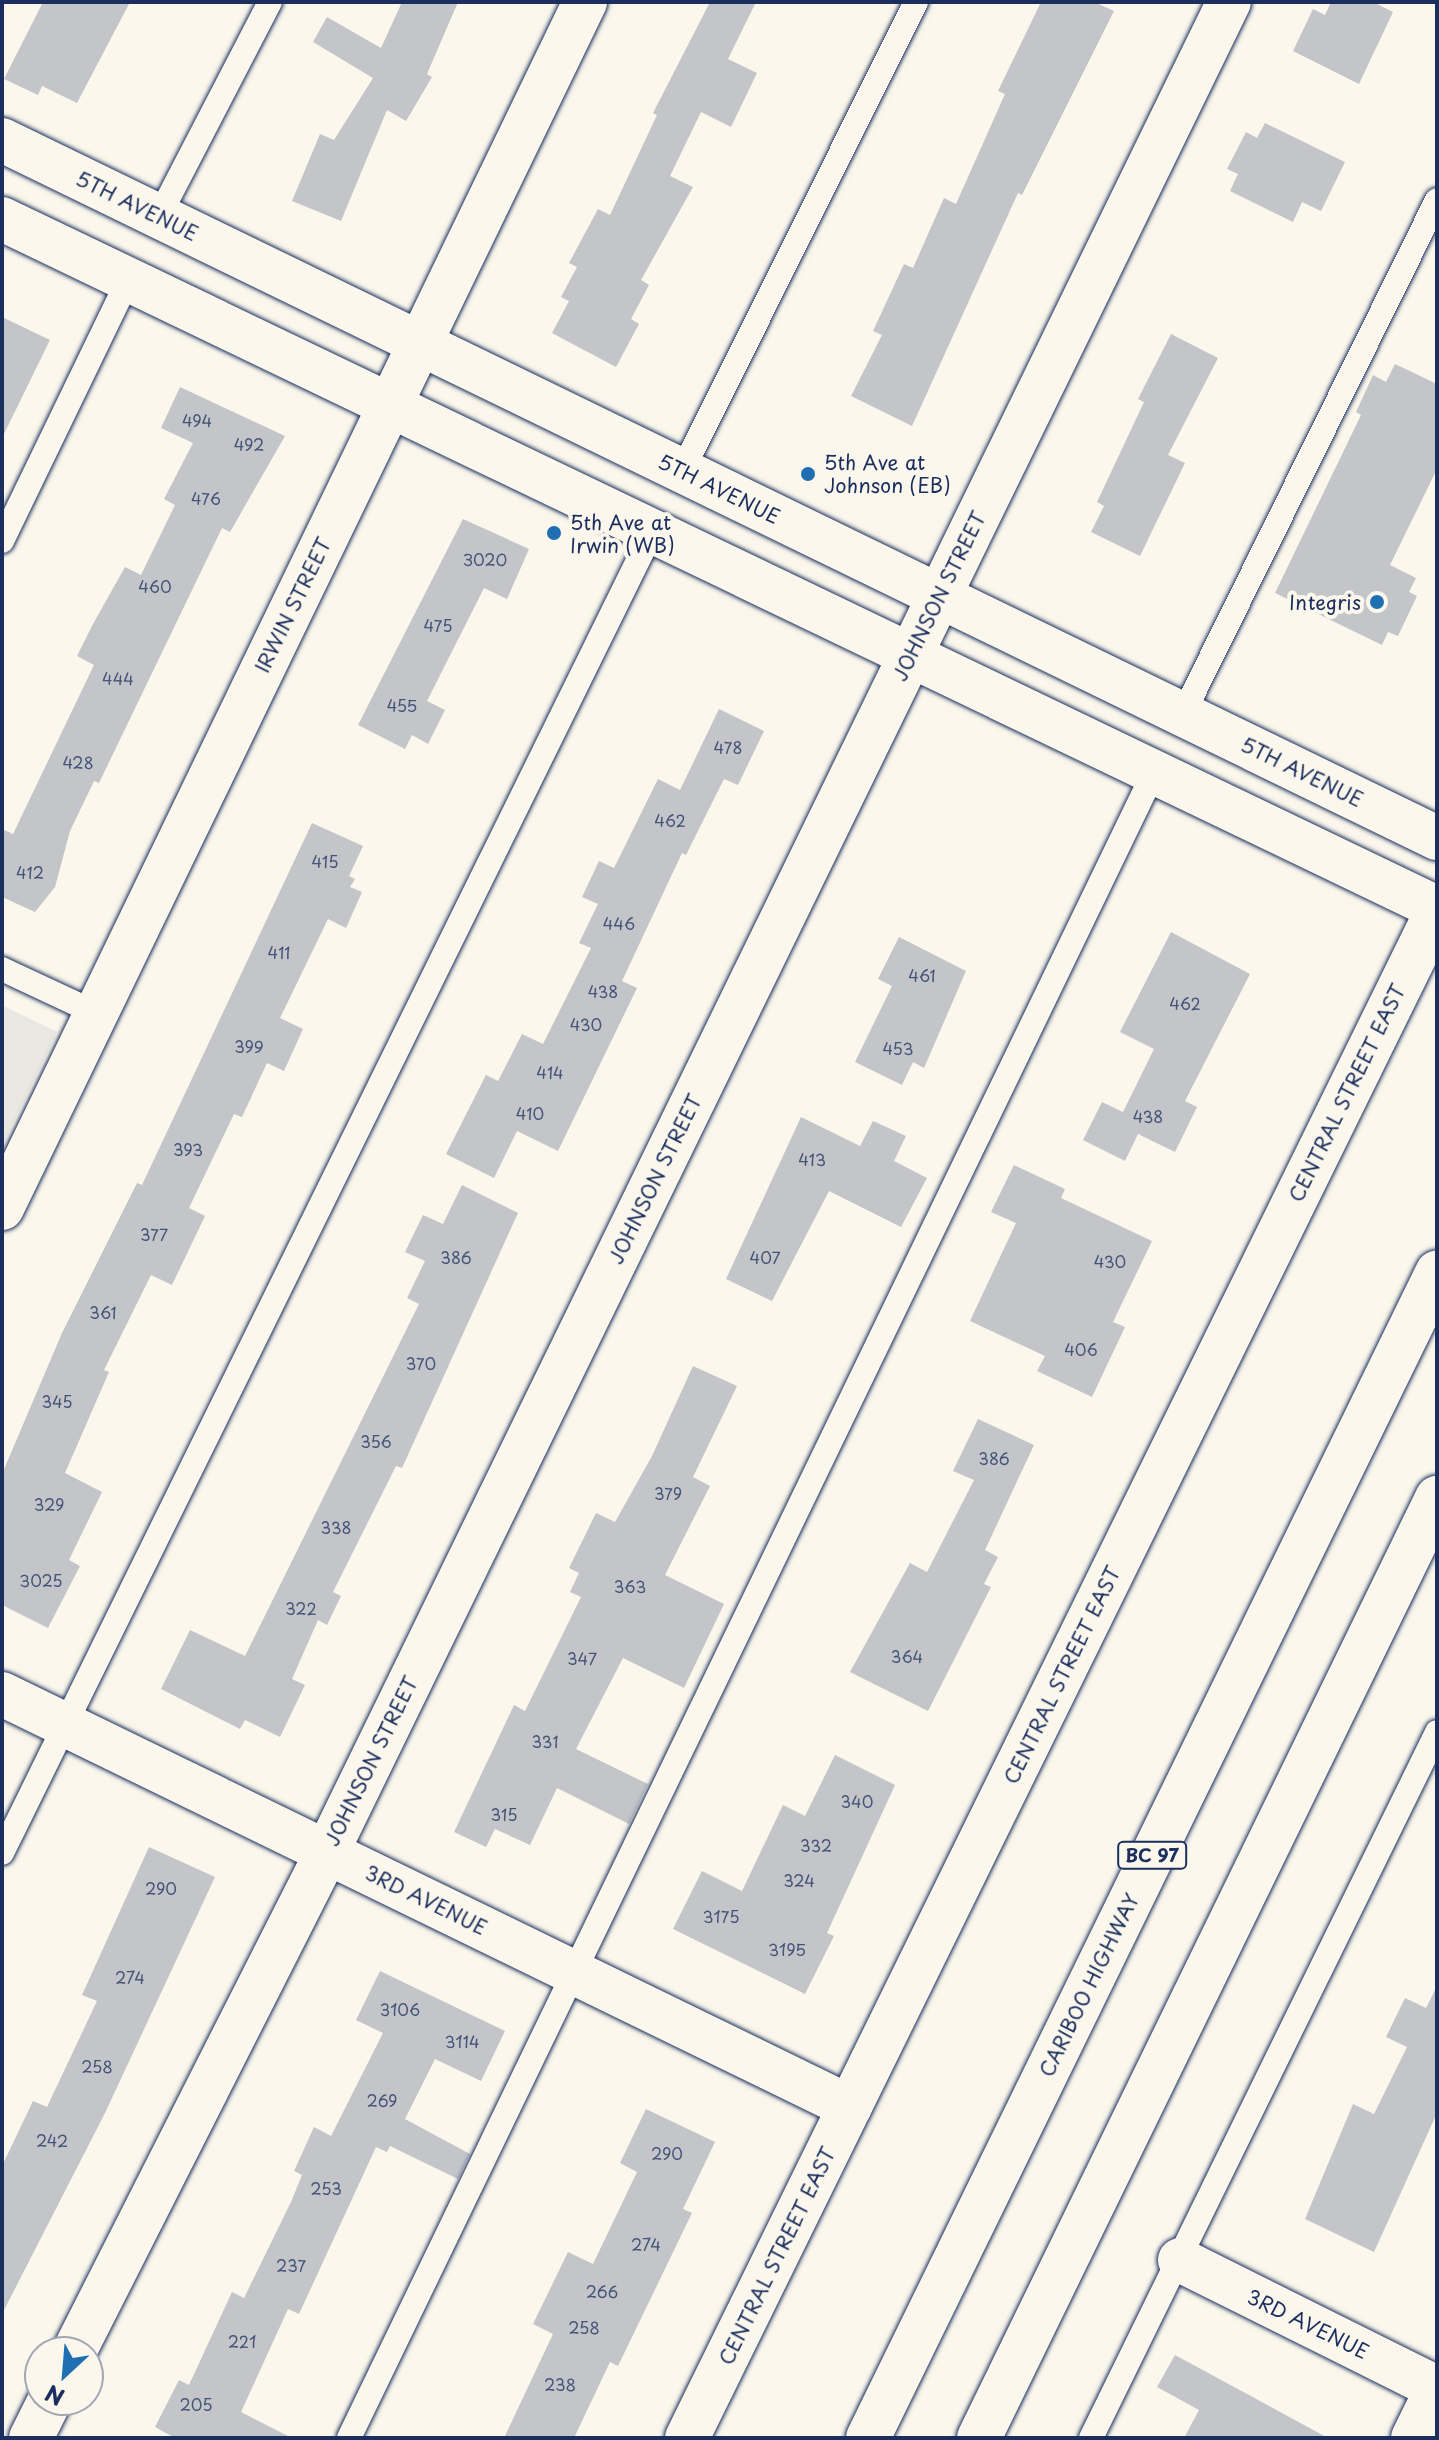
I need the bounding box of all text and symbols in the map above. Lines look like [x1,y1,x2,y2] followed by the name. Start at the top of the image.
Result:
[72,166,202,246] street label: 5TH AVENUE
[182,410,212,430] house number: 494
[234,434,264,454] house number: 492
[654,449,784,529] street label: 5TH AVENUE
[824,450,951,497] place label: 5th Ave at Johnson (EB)
[799,465,817,483] marker: 5th Ave at Johnson (EB)
[191,488,221,508] house number: 476
[887,507,991,685] street label: JOHNSON STREET
[570,510,675,557] place label: 5th Ave at Irwin (WB)
[545,524,563,542] marker: 5th Ave at Irwin (WB)
[250,534,336,676] street label: IRWIN STREET
[463,549,507,569] house number: 3020
[138,576,172,596] house number: 460
[1289,590,1361,614] place label: Integris
[1368,593,1386,611] marker: Integris
[423,615,453,635] house number: 475
[102,668,134,688] house number: 444
[387,695,417,715] house number: 455
[1237,732,1367,812] street label: 5TH AVENUE
[714,737,742,757] house number: 478
[62,752,94,772] house number: 428
[654,810,686,830] house number: 462
[311,851,339,871] house number: 415
[16,862,44,882] house number: 412
[603,913,635,933] house number: 446
[268,942,290,962] house number: 411
[908,965,936,985] house number: 461
[1283,978,1411,1208] street label: CENTRAL STREET EAST
[588,981,618,1001] house number: 438
[1169,993,1201,1013] house number: 462
[570,1014,602,1034] house number: 430
[234,1036,264,1056] house number: 399
[882,1038,914,1058] house number: 453
[536,1062,564,1082] house number: 414
[603,1090,707,1268] street label: JOHNSON STREET
[516,1103,544,1123] house number: 410
[1133,1106,1163,1126] house number: 438
[173,1139,203,1159] house number: 393
[798,1149,826,1169] house number: 413
[140,1224,168,1244] house number: 377
[440,1247,472,1267] house number: 386
[750,1247,780,1267] house number: 407
[1094,1251,1126,1271] house number: 430
[89,1302,117,1322] house number: 361
[1064,1339,1098,1359] house number: 406
[406,1353,436,1373] house number: 370
[41,1391,73,1411] house number: 345
[360,1431,392,1451] house number: 356
[978,1448,1010,1468] house number: 386
[654,1483,682,1503] house number: 379
[34,1494,64,1514] house number: 329
[320,1517,352,1537] house number: 338
[998,1560,1126,1790] street label: CENTRAL STREET EAST
[19,1570,63,1590] house number: 3025
[614,1576,646,1596] house number: 363
[285,1598,317,1618] house number: 322
[891,1646,923,1666] house number: 364
[567,1648,597,1668] house number: 347
[319,1672,423,1850] street label: JOHNSON STREET
[531,1731,559,1751] house number: 331
[841,1791,873,1811] house number: 340
[490,1804,518,1824] house number: 315
[800,1835,832,1855] house number: 332
[1116,1841,1188,1869] road number: BC 97
[361,1860,491,1940] street label: 3RD AVENUE
[783,1870,815,1890] house number: 324
[145,1878,177,1898] house number: 290
[1034,1888,1144,2082] street label: CARIBOO HIGHWAY
[703,1906,739,1926] house number: 3175
[768,1939,806,1959] house number: 3195
[115,1967,145,1987] house number: 274
[380,1999,420,2019] house number: 3106
[445,2031,479,2051] house number: 3114
[81,2056,113,2076] house number: 258
[367,2090,397,2110] house number: 269
[36,2130,68,2150] house number: 242
[713,2141,841,2371] street label: CENTRAL STREET EAST
[651,2143,683,2163] house number: 290
[310,2178,342,2198] house number: 253
[631,2234,661,2254] house number: 274
[276,2255,306,2275] house number: 237
[586,2281,618,2301] house number: 266
[1243,2284,1373,2364] street label: 3RD AVENUE
[568,2317,600,2337] house number: 258
[228,2331,256,2351] house number: 221
[24,2336,104,2416] north arrow
[544,2374,576,2394] house number: 238
[39,2378,69,2415] text: N
[179,2394,213,2414] house number: 205

